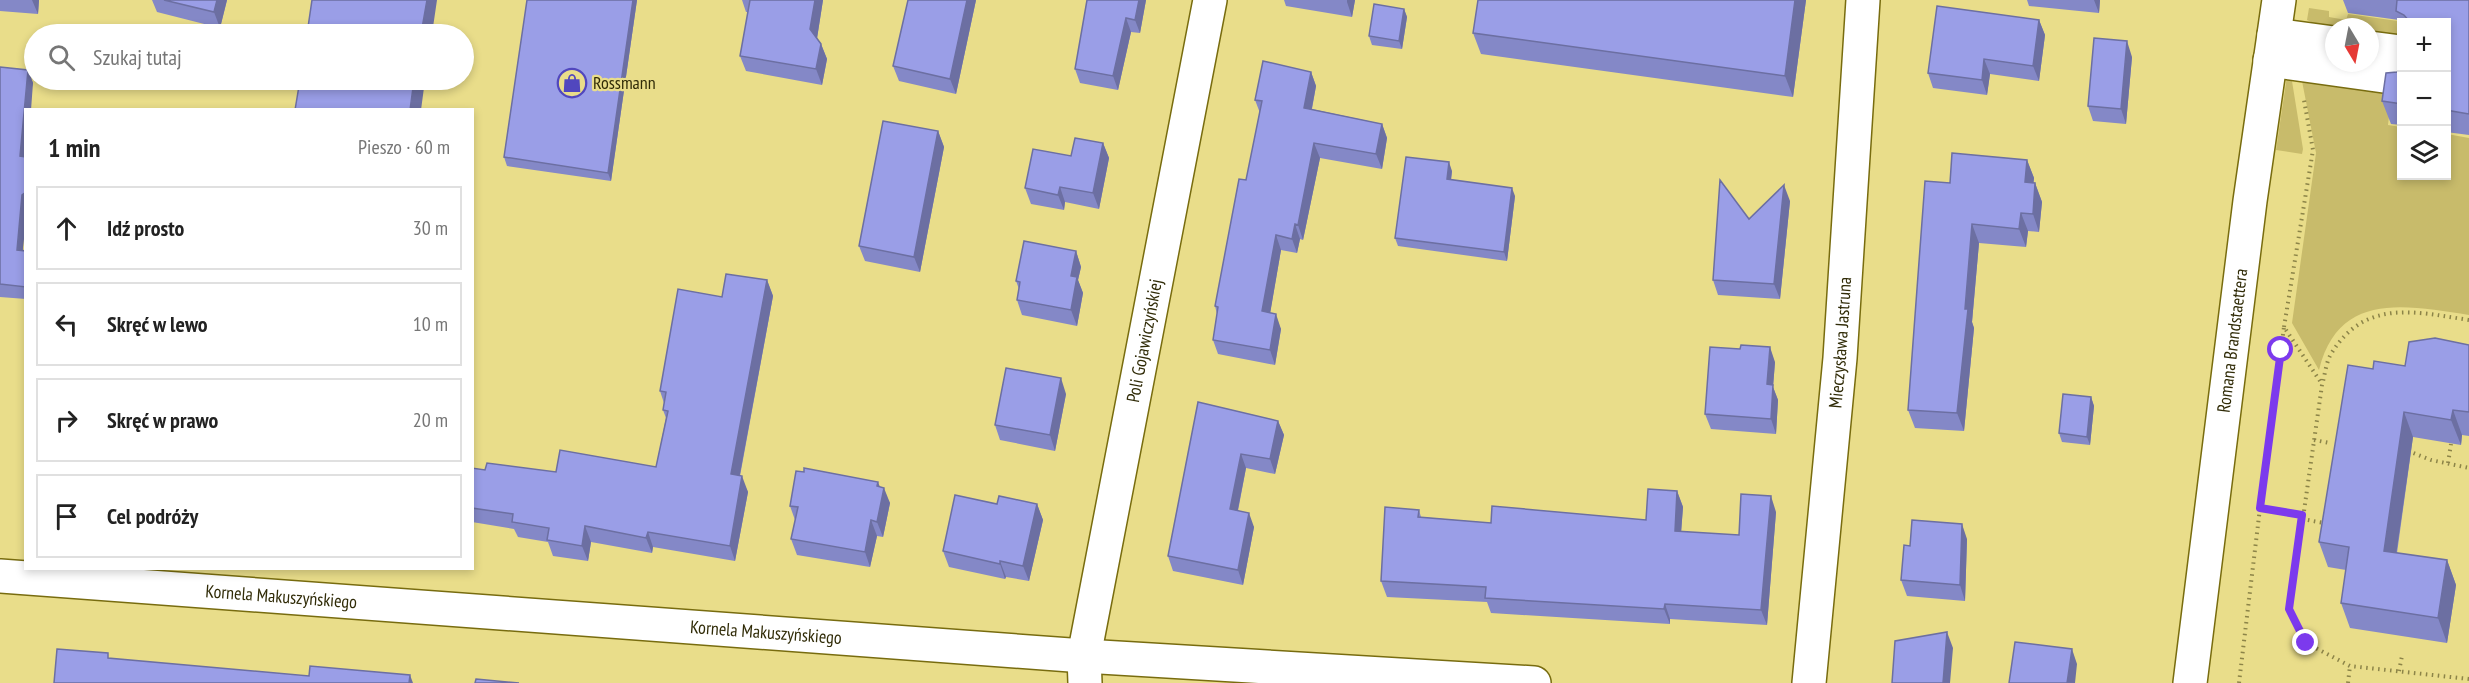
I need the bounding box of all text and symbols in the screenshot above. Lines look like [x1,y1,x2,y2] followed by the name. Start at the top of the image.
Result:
[2325,18,2379,72] north arrow
[2397,18,2451,180] map controls
[2397,18,2451,72] button: +
[24,24,474,90] search box
[45,41,78,74] icon: search
[93,43,182,71] text: Szukaj tutaj
[556,67,588,99] shop icon: Rossmann
[593,71,656,94] place label: Rossmann
[2397,72,2451,126] button: −
[2397,126,2451,180] button: layers
[48,131,101,164] text: 1 min
[358,134,450,160] text: Pieszo · 60 m
[50,212,83,245] icon: ahead
[107,214,184,242] text: Idź prosto
[413,215,448,241] text: 30 m
[2212,267,2252,414] street label: Romana Brandstaettera
[1823,276,1856,409] street label: Mieczysława Jastruna
[1121,277,1167,404] street label: Poli Gojawiczyńskiej
[50,308,83,341] icon: left
[107,310,208,338] text: Skręć w lewo
[413,311,448,337] text: 10 m
[2267,336,2293,362] route start
[50,404,83,437] icon: right
[107,406,218,434] text: Skręć w prawo
[413,407,448,433] text: 20 m
[50,500,83,533] icon: arrive
[107,502,198,530] text: Cel podróży
[205,579,358,613] street label: Kornela Makuszyńskiego
[689,615,843,649] street label: Kornela Makuszyńskiego
[2292,629,2318,655] route end

